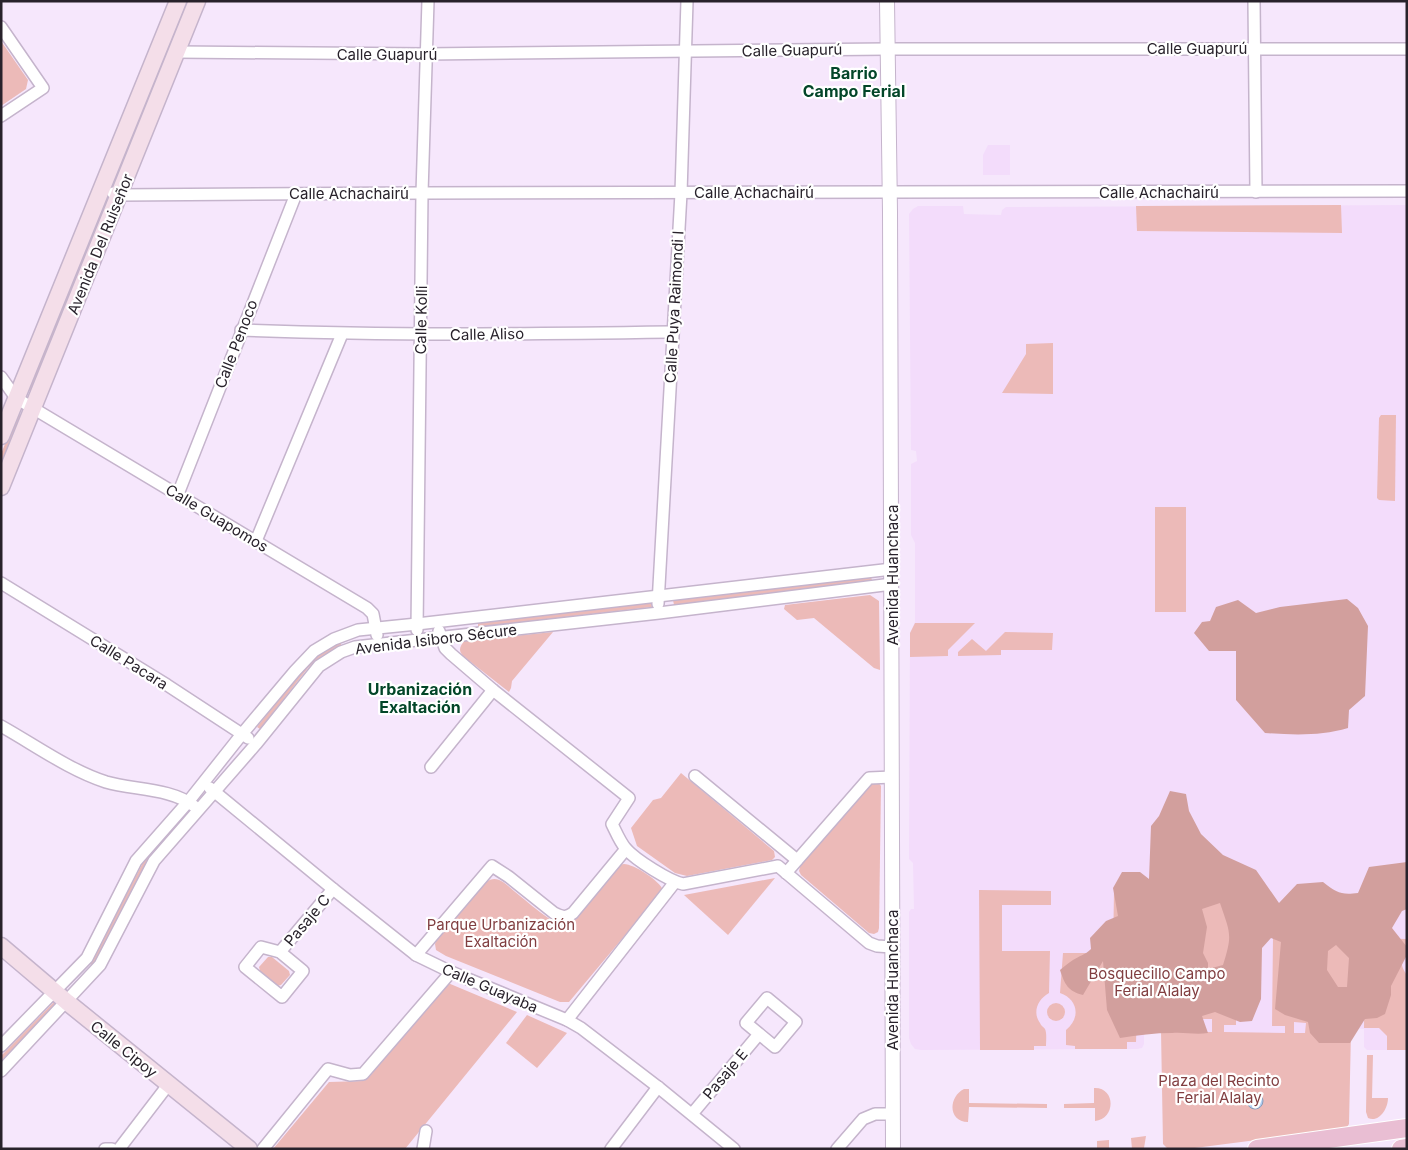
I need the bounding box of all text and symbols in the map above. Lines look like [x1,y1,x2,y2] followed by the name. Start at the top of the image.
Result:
[1147,39,1247,58] street label: Calle Guapurú
[742,40,842,60] street label: Calle Guapurú
[337,45,437,64] street label: Calle Guapurú
[803,63,905,101] district label: Barrio Campo Ferial
[63,170,137,317] street label: Avenida Del Ruiseñor
[694,183,814,202] street label: Calle Achachairú
[1099,183,1219,202] street label: Calle Achachairú
[289,184,409,203] street label: Calle Achachairú
[661,230,687,384] street label: Calle Puya Raimondi I
[411,285,431,355] street label: Calle Kolli
[210,297,262,391] street label: Calle Penoco
[450,324,524,344] street label: Calle Aliso
[162,480,272,556] street label: Calle Guapomos
[883,505,902,645] street label: Avenida Huanchaca
[354,620,518,658] street label: Avenida Isiboro Sécure
[86,630,172,694] street label: Calle Pacara
[368,679,472,717] district label: Urbanización Exaltación
[280,890,334,950] street label: Pasaje C
[883,910,902,1050] street label: Avenida Huanchaca
[427,915,575,951] park label: Parque Urbanización Exaltación
[439,959,541,1017] street label: Calle Guayaba
[1089,964,1225,1000] park label: Bosquecillo Campo Ferial Alalay
[87,1016,162,1082] street label: Calle Cipoy
[698,1045,752,1103] street label: Pasaje E
[1158,1071,1280,1107] park label: Plaza del Recinto Ferial Alalay

